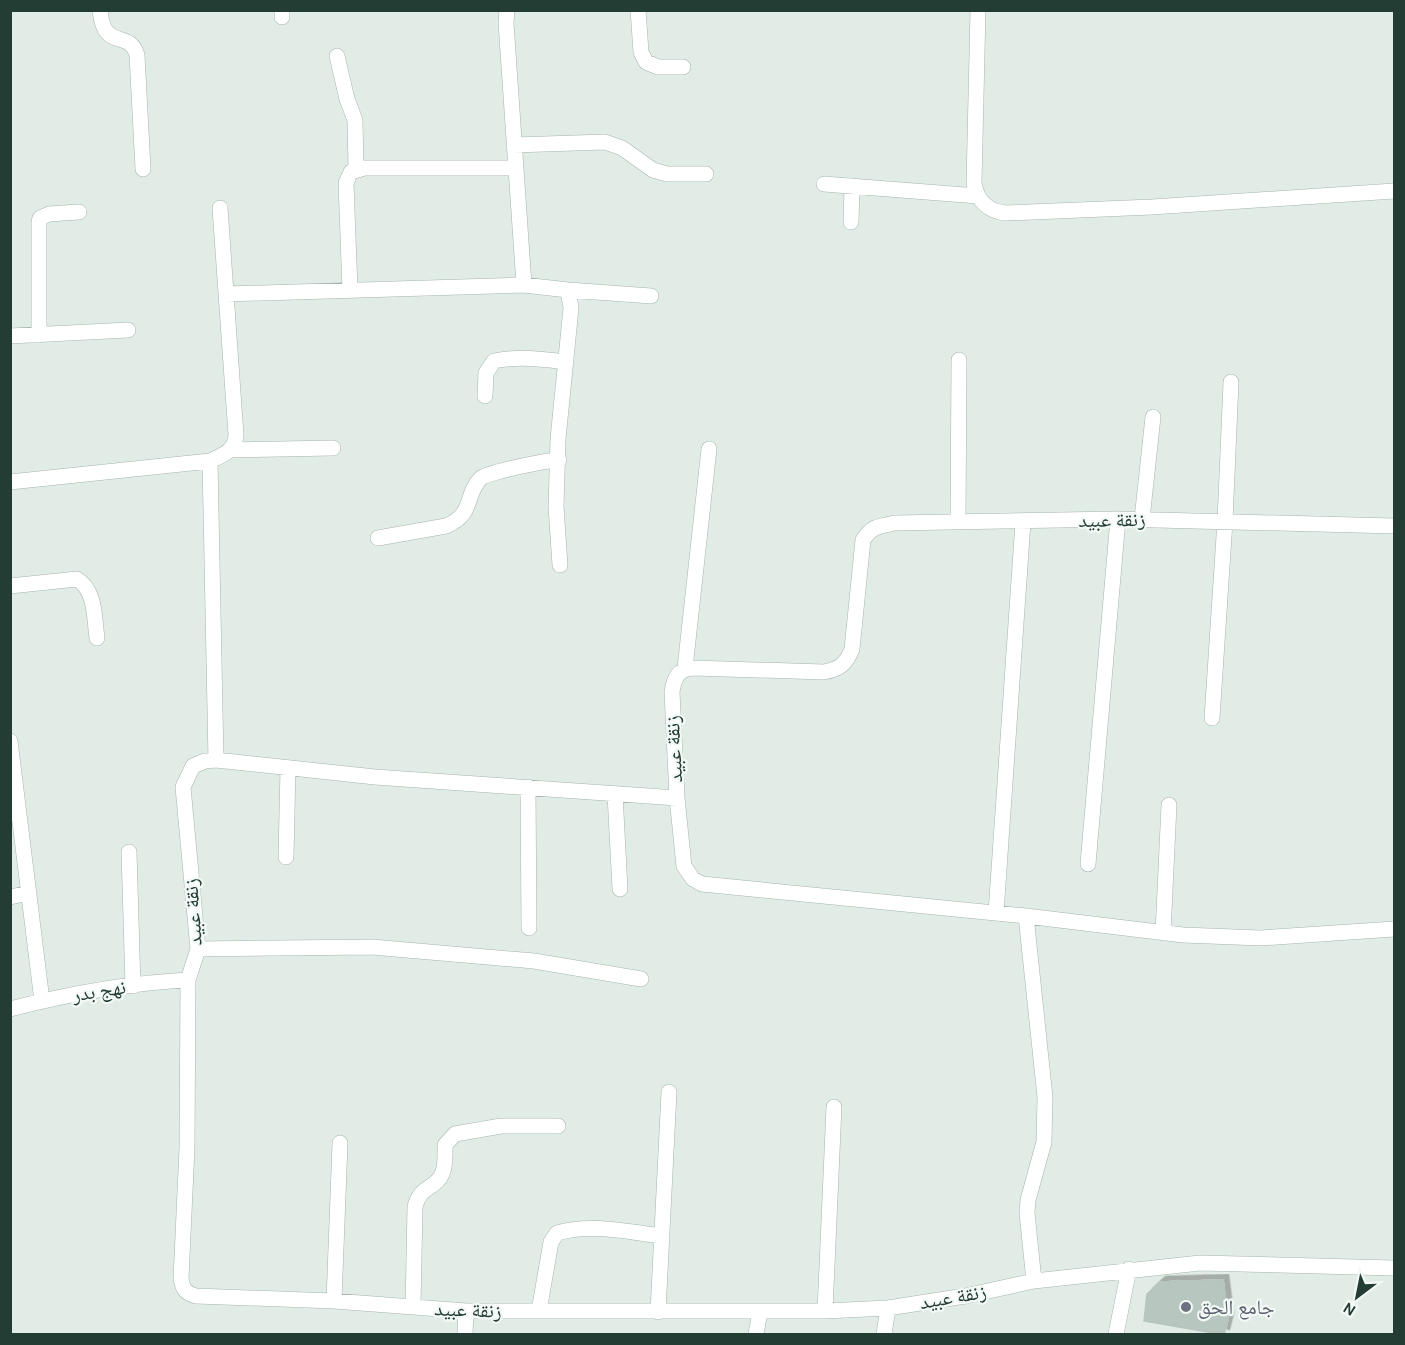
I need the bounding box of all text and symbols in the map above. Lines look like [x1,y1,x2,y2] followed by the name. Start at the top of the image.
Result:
[1078,508,1146,532] street label: زنقة عبيد
[661,715,687,783] street label: زنقة عبيد
[179,878,207,946] street label: زنقة عبيد
[70,975,128,1008] street label: نهج بدر
[1327,1267,1387,1327] north arrow
[918,1280,988,1314] street label: زنقة عبيد
[1198,1296,1275,1320] place label: جامع الحق
[434,1297,502,1323] street label: زنقة عبيد
[1339,1298,1359,1320] text: N
[1179,1300,1193,1314] marker: جامع الحق

